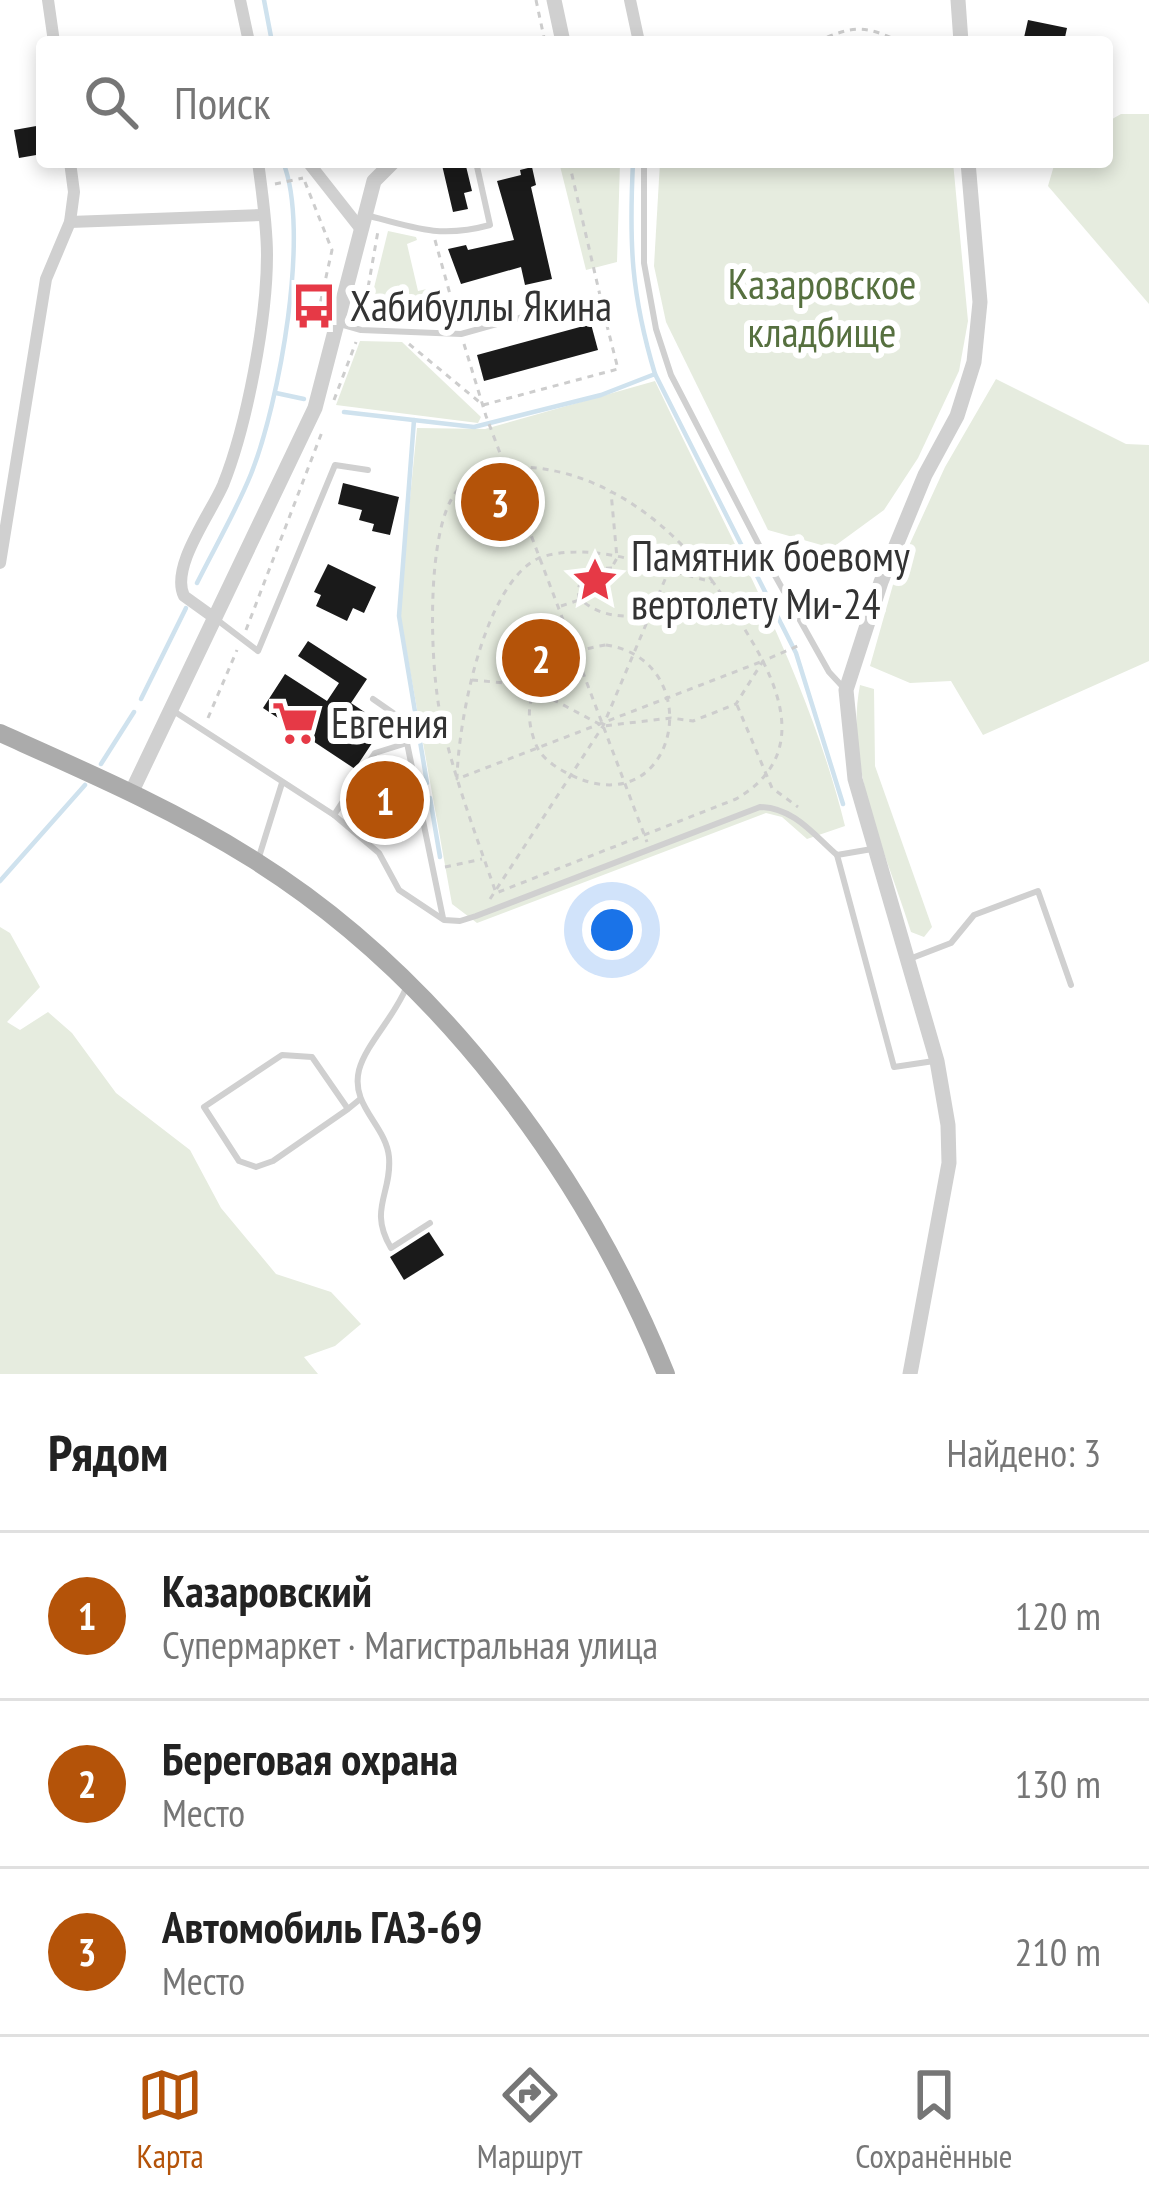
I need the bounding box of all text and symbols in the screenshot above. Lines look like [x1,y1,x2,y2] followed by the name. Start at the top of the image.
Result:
[36,36,1113,168] search box
[78,69,144,135] icon: search
[174,73,270,131] text: Поиск
[728,256,916,359] park label: Казаровское кладбище
[350,278,612,333] place label: Хабибуллы Якина
[289,281,339,331] bus stop icon: Хабибуллы Якина
[461,457,539,547] pin: 3
[631,528,910,631] place label: Памятник боевому вертолету Ми-24
[570,555,620,605] place icon: Памятник боевому вертолету Ми-24
[502,613,580,703] pin: 2
[331,695,448,750] place label: Евгения
[270,698,320,748] supermarket icon: Евгения
[346,755,424,845] pin: 1
[582,900,642,960] your location
[48,1419,168,1485] text: Рядом
[947,1427,1101,1478] text: Найдено: 3
[162,1561,372,1619] text: Казаровский
[78,1590,96,1641] text: 1
[1015,1590,1101,1641] text: 120 m
[162,1619,658,1670] text: Супермаркет · Магистральная улица
[162,1729,458,1787] text: Береговая охрана
[78,1758,96,1809] text: 2
[1015,1758,1101,1809] text: 130 m
[162,1787,245,1838] text: Место
[162,1897,483,1955] text: Автомобиль ГАЗ-69
[78,1926,96,1977] text: 3
[1015,1926,1101,1977] text: 210 m
[162,1955,245,2006] text: Место
[137,2062,204,2177] tab: Карта
[477,2062,582,2177] tab: Маршрут
[855,2062,1012,2177] tab: Сохранённые

